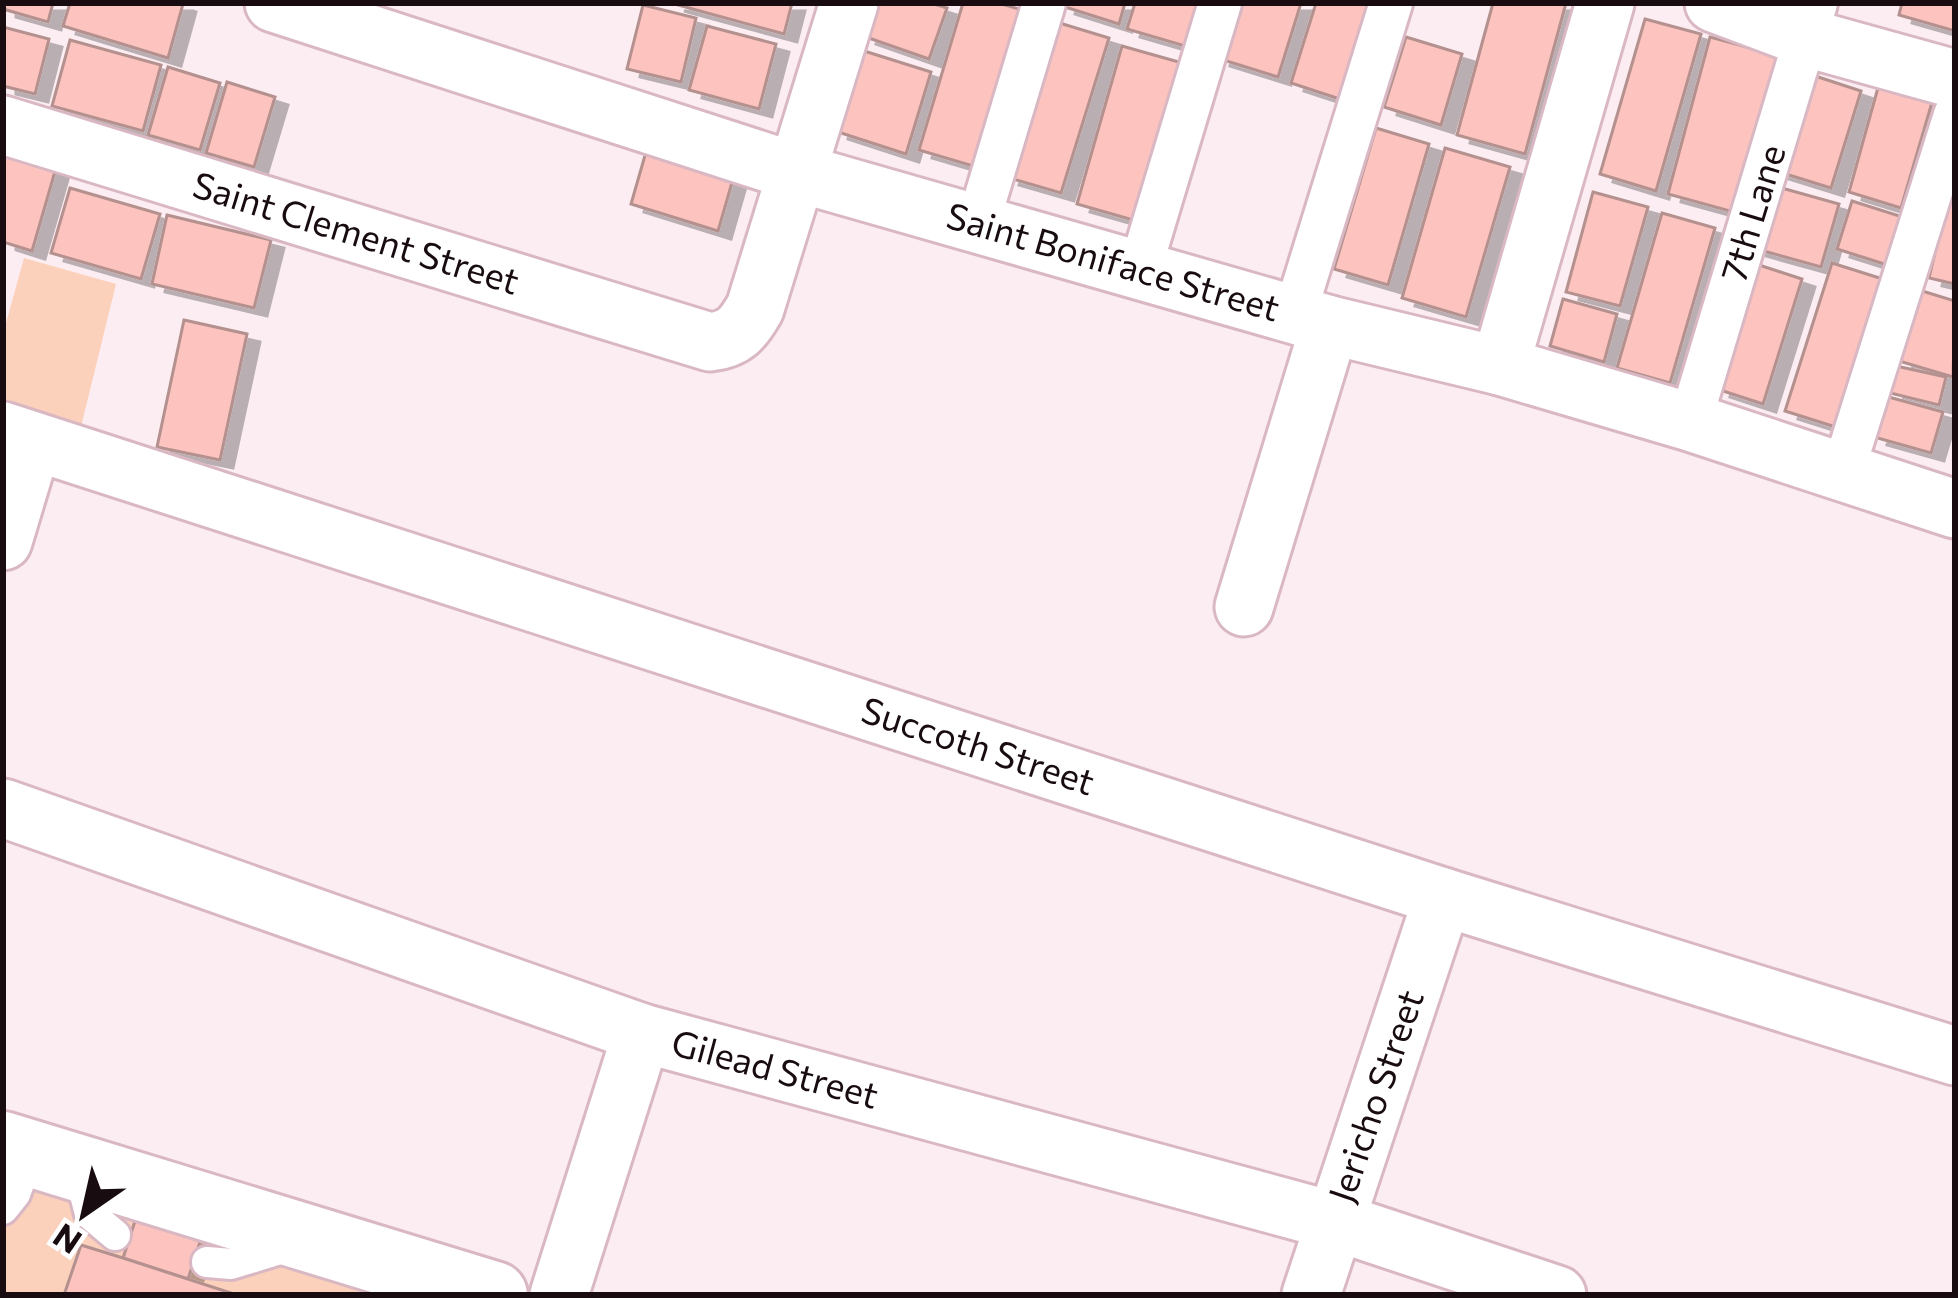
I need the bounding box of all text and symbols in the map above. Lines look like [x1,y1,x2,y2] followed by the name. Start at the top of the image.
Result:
[1710,139,1793,286] street label: 7th Lane
[188,161,525,302] street label: Saint Clement Street
[942,191,1285,329] street label: Saint Boniface Street
[857,686,1101,802] street label: Succoth Street
[1317,983,1431,1207] street label: Jericho Street
[667,1018,884,1116] street label: Gilead Street
[24,1154,144,1274] north arrow
[45,1216,88,1264] text: N

